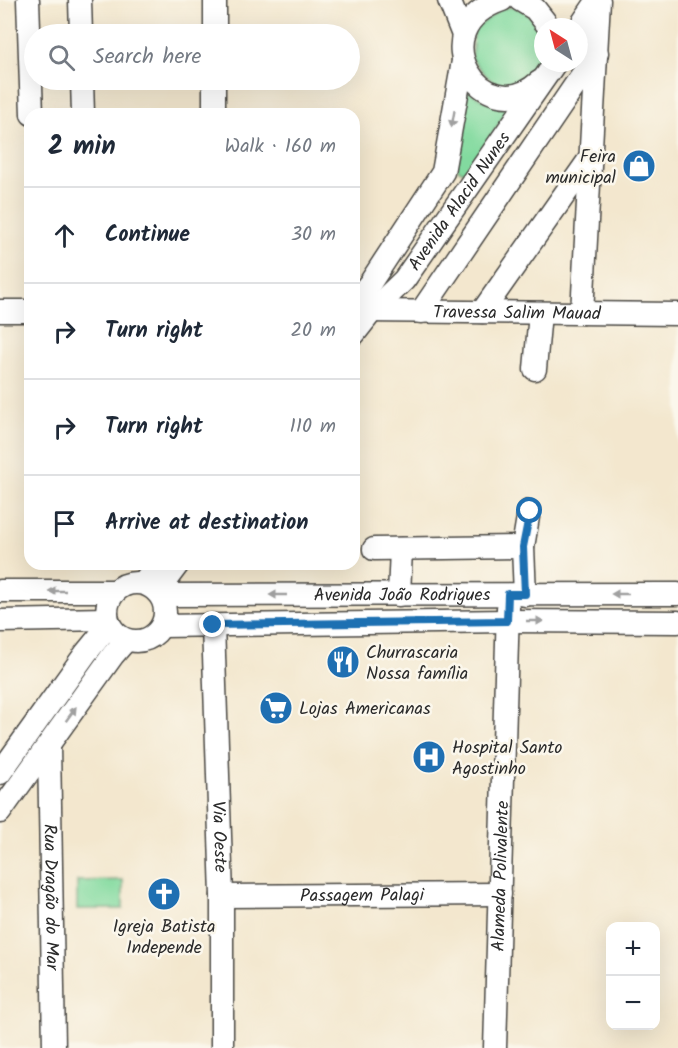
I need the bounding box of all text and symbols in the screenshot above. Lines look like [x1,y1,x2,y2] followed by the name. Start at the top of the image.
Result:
[534,18,588,72] north arrow
[24,24,360,90] search box
[93,40,201,75] text: Search here
[45,41,78,74] icon: search
[448,110,457,129] one-way arrow
[48,126,116,168] text: 2 min
[402,126,519,277] street label: Avenida Alacid Nunes
[225,131,336,163] text: Walk · 160 m
[545,143,617,193] place label: Feira municipal
[621,148,657,184] shop icon: Feira municipal
[105,218,190,253] text: Continue
[48,219,81,252] icon: ahead
[291,219,336,251] text: 30 m
[433,299,602,329] street label: Travessa Salim Mauad
[105,314,203,349] text: Turn right
[48,315,81,348] icon: right
[290,315,336,347] text: 20 m
[105,410,203,445] text: Turn right
[48,411,81,444] icon: right
[290,411,336,443] text: 110 m
[516,497,542,523] route start
[105,506,308,541] text: Arrive at destination
[48,507,81,540] icon: arrive
[314,581,491,611] street label: Avenida João Rodrigues
[48,586,67,596] one-way arrow
[610,589,629,599] one-way arrow
[268,590,287,600] one-way arrow
[199,611,225,637] route end
[526,617,545,626] one-way arrow
[366,639,468,689] place label: Churrascaria Nossa família
[325,644,361,680] restaurant icon: Churrascaria Nossa família
[258,690,294,726] supermarket icon: Lojas Americanas
[299,695,431,724] place label: Lojas Americanas
[65,706,77,722] one-way arrow
[452,734,563,784] place label: Hospital Santo Agostinho
[411,739,447,775] hospital icon: Hospital Santo Agostinho
[485,800,518,952] street label: Alameda Polivalente
[203,801,234,873] street label: Via Oeste
[34,824,66,971] street label: Rua Dragão do Mar
[146,876,182,912] church icon: Igreja Batista Independe
[300,882,425,911] street label: Passagem Palagi
[113,913,215,963] place label: Igreja Batista Independe
[606,922,660,1030] map controls
[606,922,660,976] button: +
[606,976,660,1030] button: −

